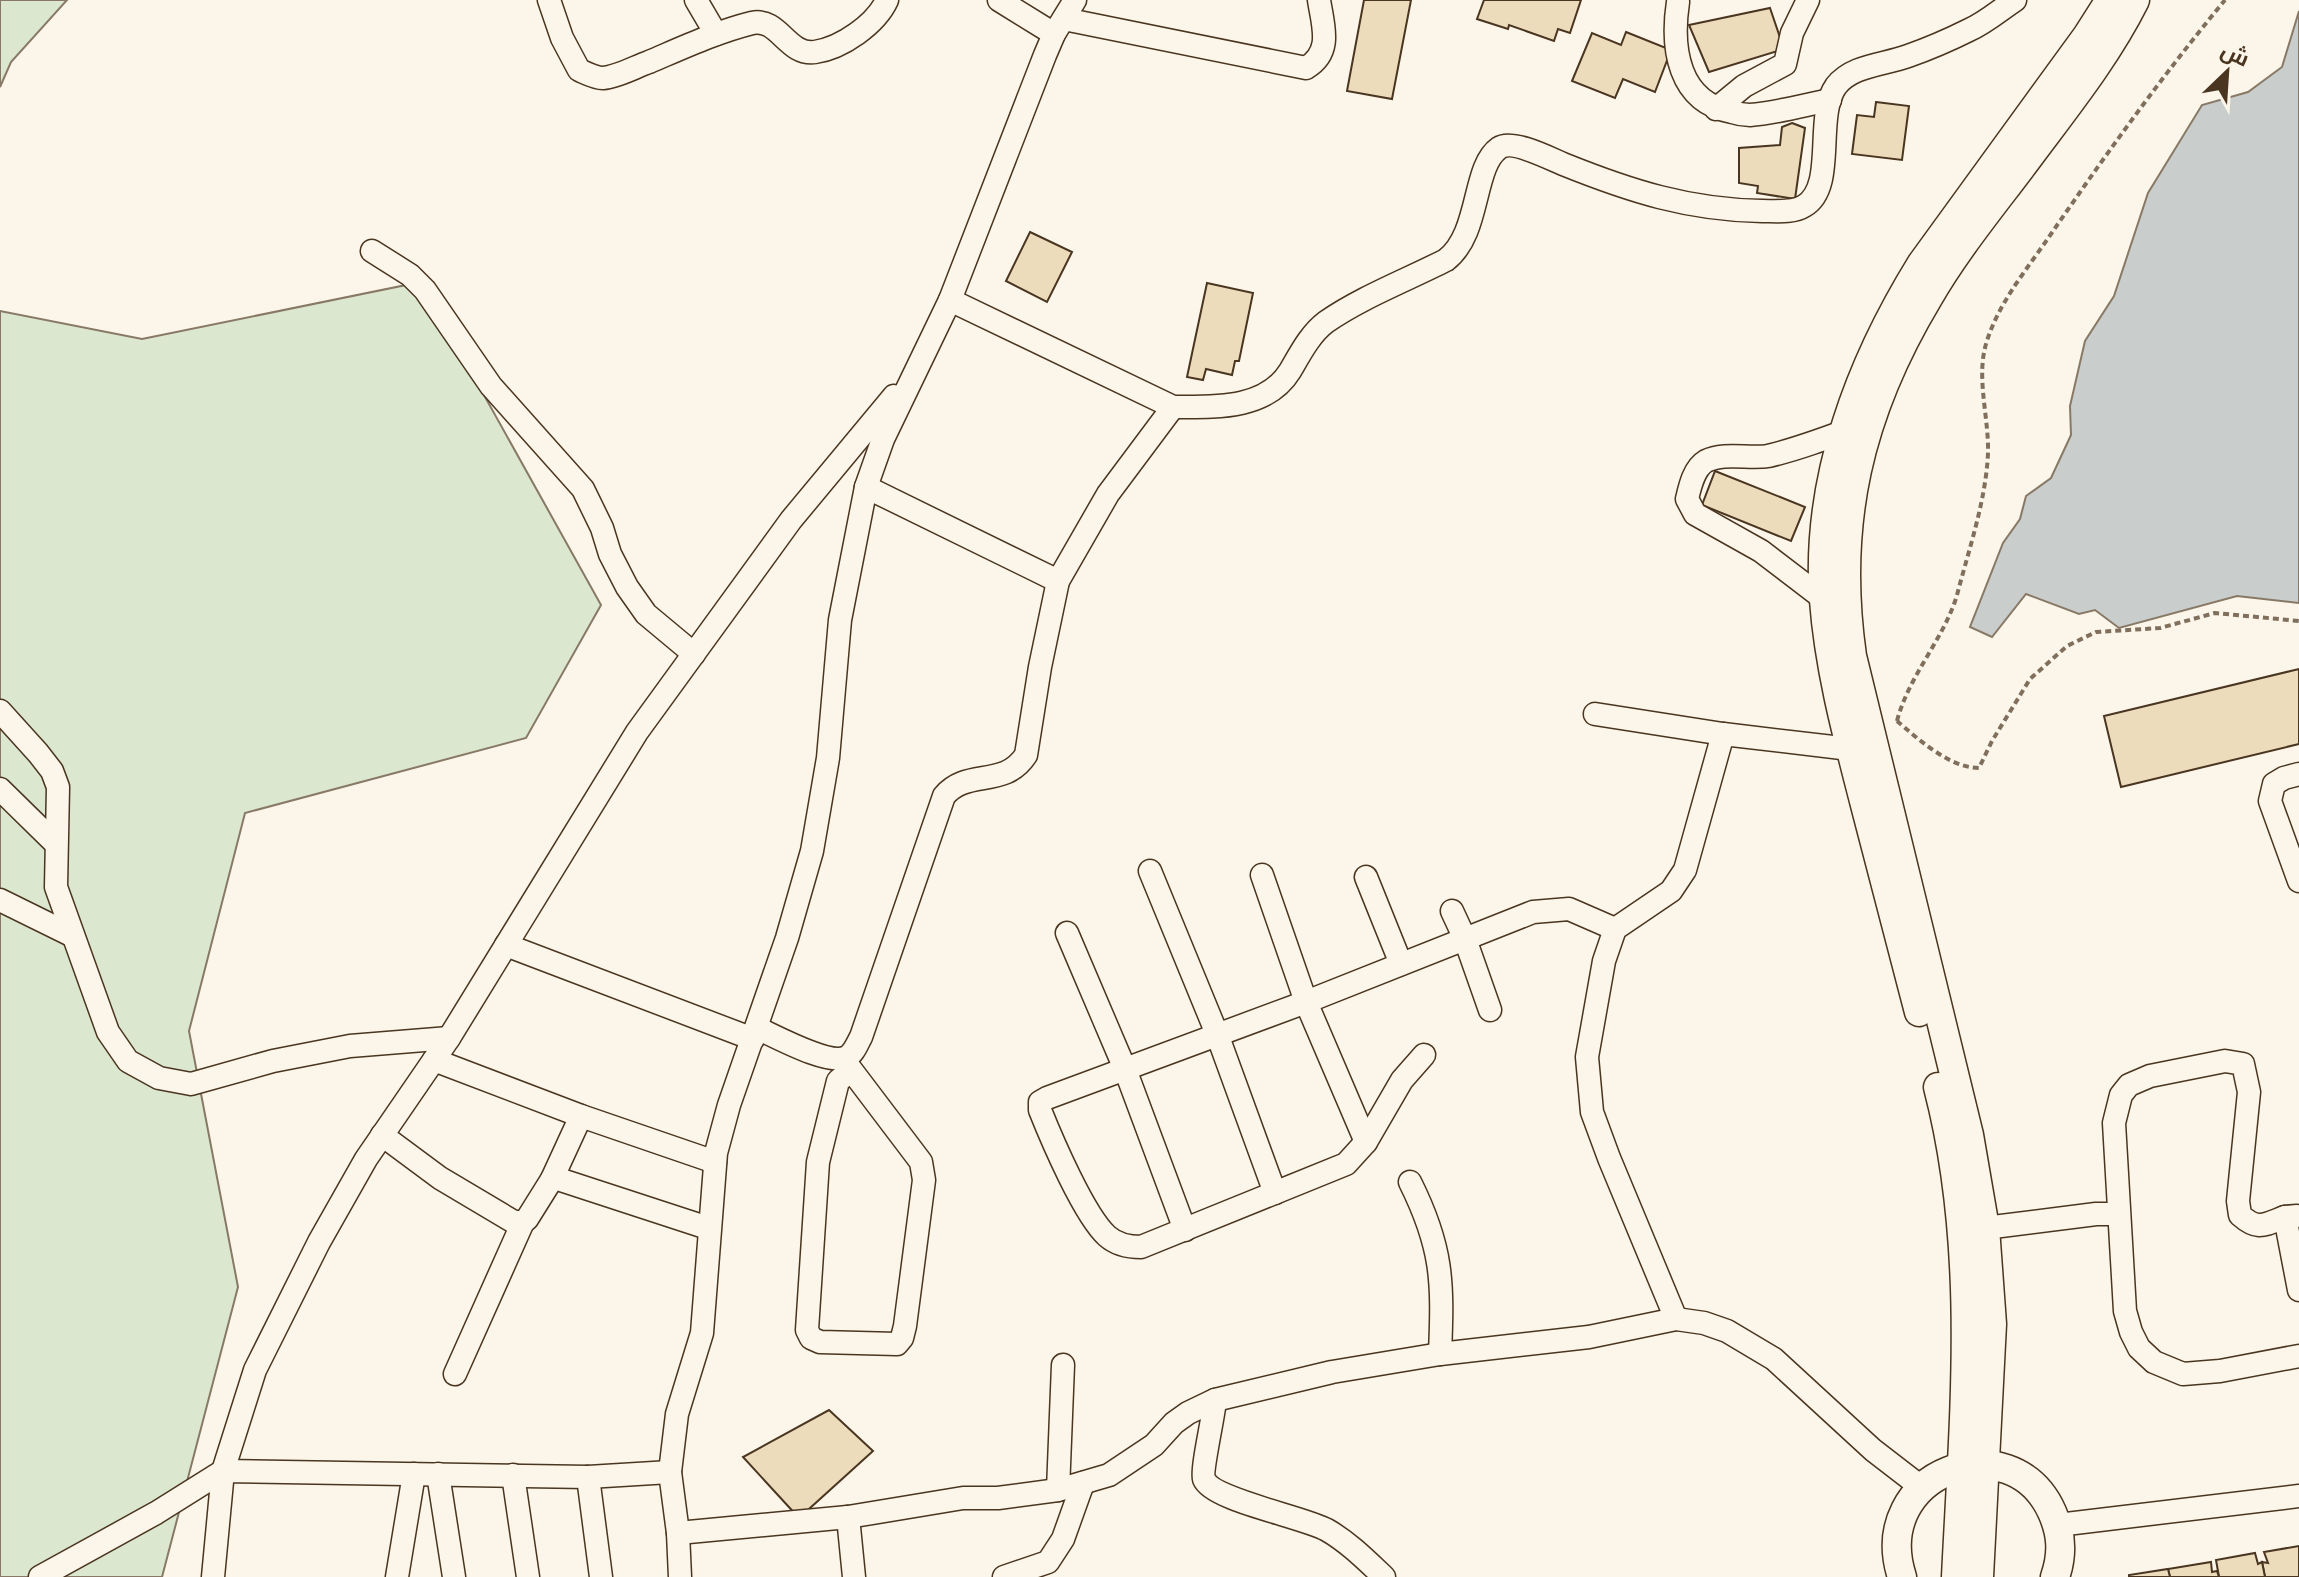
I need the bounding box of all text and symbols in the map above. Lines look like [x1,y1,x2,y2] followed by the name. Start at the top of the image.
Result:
[2187,32,2267,112] north arrow
[2217,33,2255,73] text: ش

